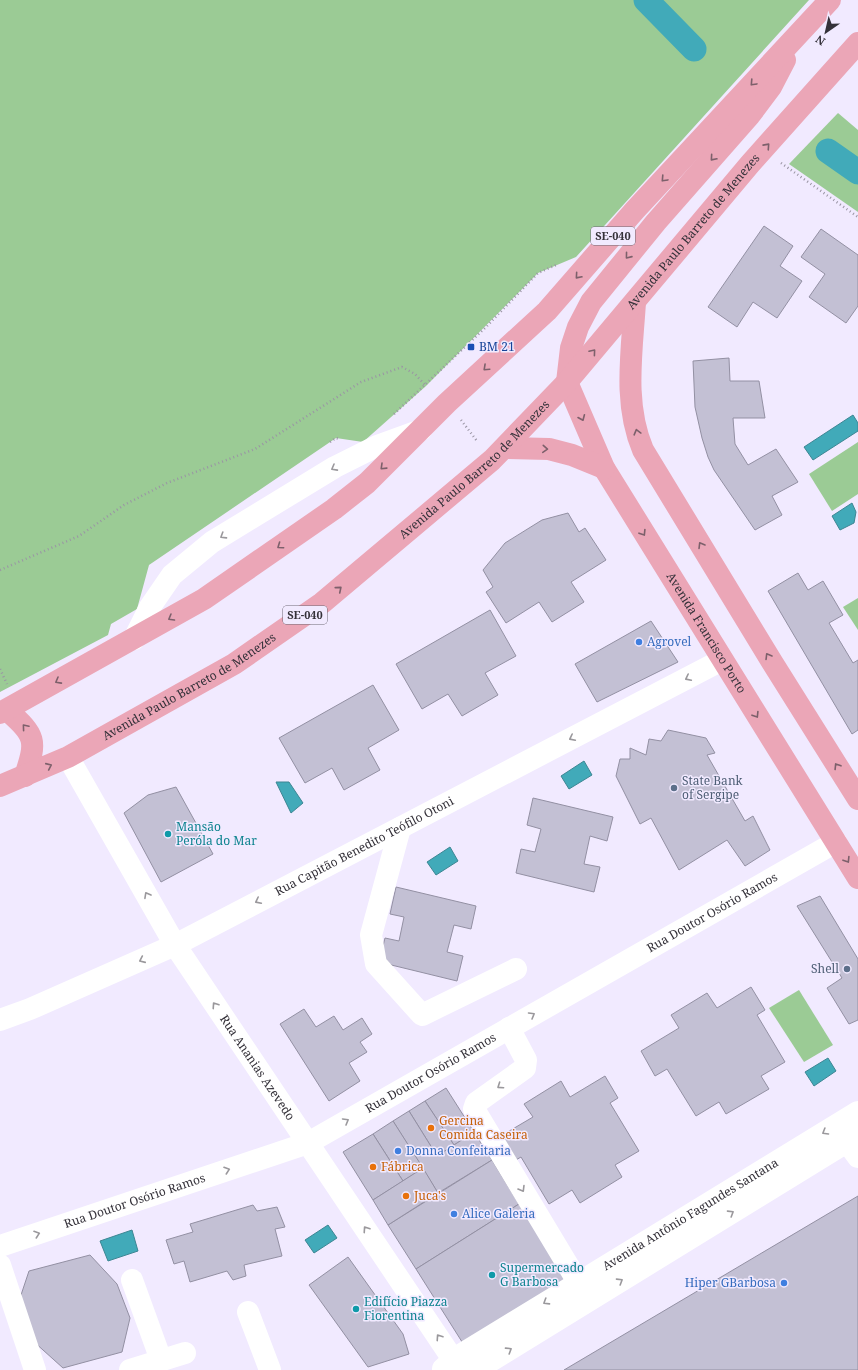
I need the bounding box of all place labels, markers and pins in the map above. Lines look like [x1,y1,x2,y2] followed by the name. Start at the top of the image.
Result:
[479,338,515,355] place label: BM 21
[466,342,476,352] marker: BM 21
[647,633,692,650] place label: Agrovel
[634,637,644,647] marker: Agrovel
[682,772,744,803] place label: State Bank of Sergipe
[669,783,679,793] marker: State Bank of Sergipe
[176,818,257,849] place label: Mansão Peróla do Mar
[163,829,173,839] marker: Mansão Peróla do Mar
[811,960,839,977] place label: Shell
[842,964,852,974] marker: Shell
[439,1112,528,1143] place label: Gercina Comida Caseira
[426,1123,436,1133] marker: Gercina Comida Caseira
[406,1142,511,1159] place label: Donna Confeitaria
[393,1146,403,1156] marker: Donna Confeitaria
[381,1158,424,1175] place label: Fábrica
[368,1162,378,1172] marker: Fábrica
[413,1187,446,1204] place label: Juca's
[401,1191,411,1201] marker: Juca's
[462,1205,535,1222] place label: Alice Galeria
[449,1209,459,1219] marker: Alice Galeria
[500,1259,584,1290] place label: Supermercado G Barbosa
[487,1270,497,1280] marker: Supermercado G Barbosa
[685,1274,776,1291] place label: Hiper GBarbosa
[779,1278,789,1288] marker: Hiper GBarbosa
[364,1293,448,1324] place label: Edifício Piazza Fiorentina
[351,1304,361,1314] marker: Edifício Piazza Fiorentina

